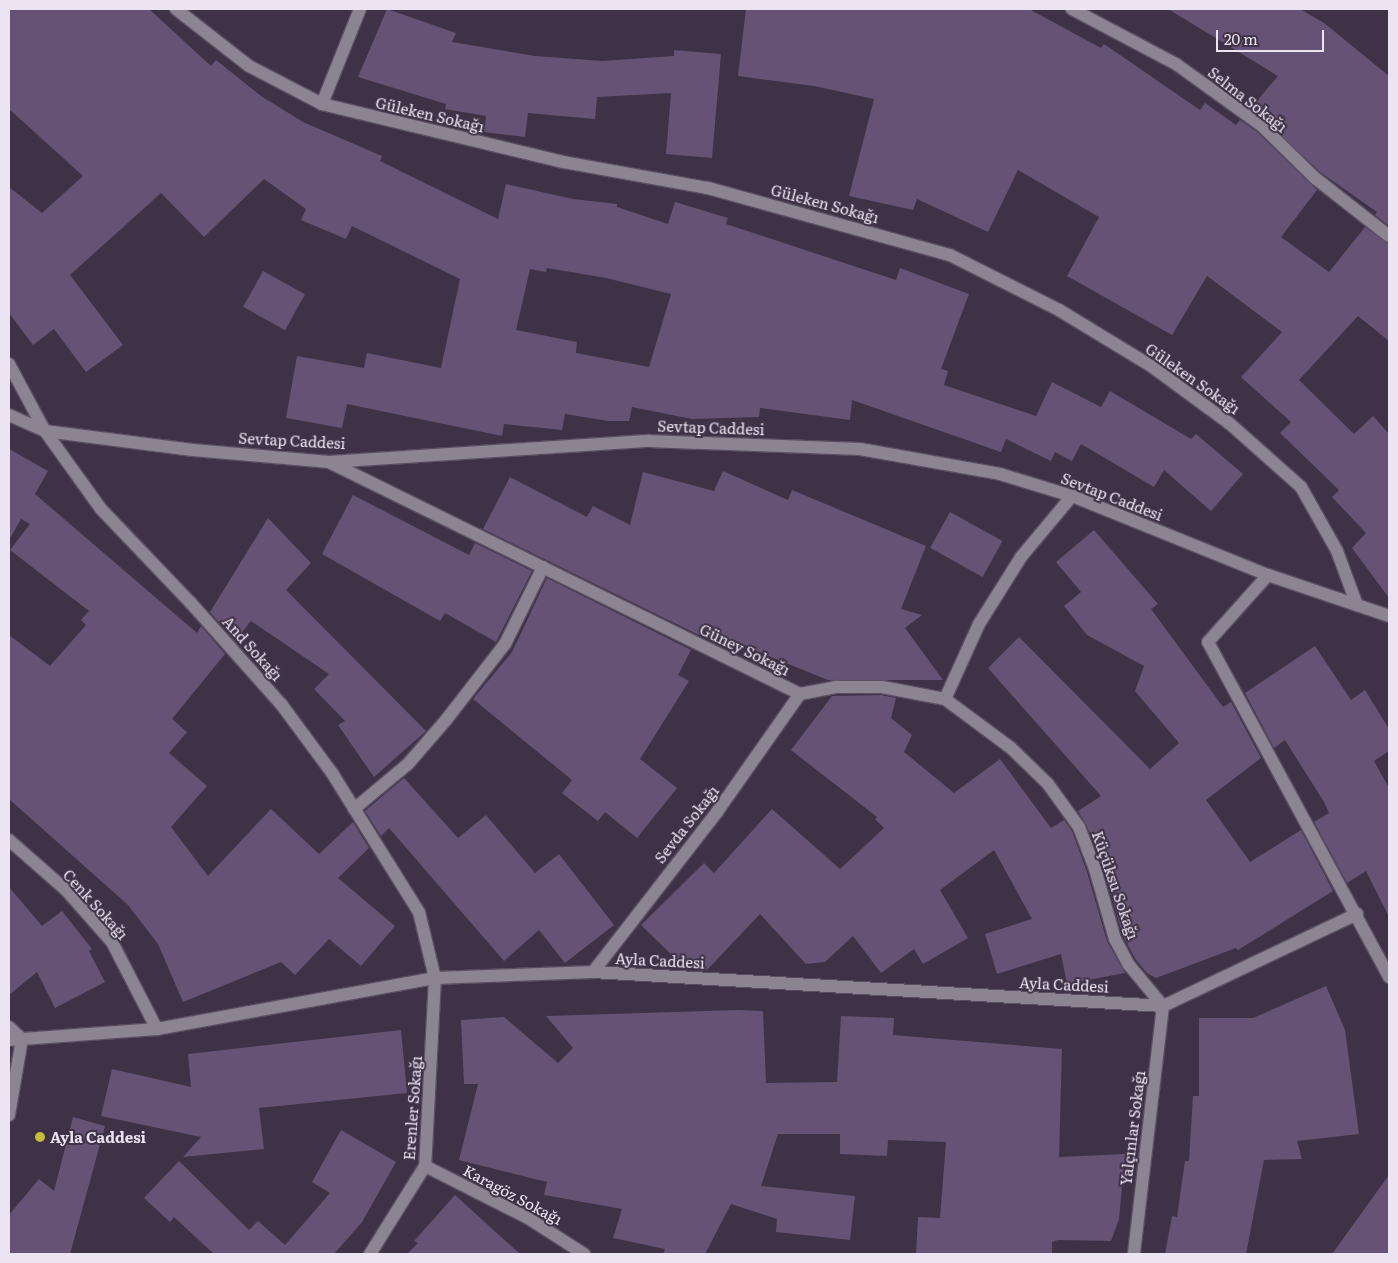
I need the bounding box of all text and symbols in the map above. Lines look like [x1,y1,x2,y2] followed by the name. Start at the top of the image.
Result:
[1218,20,1326,52] scale bar
[1224,27,1258,50] text: 20 m
[1205,63,1291,135] street label: Selma Sokağı
[374,93,486,135] street label: Güleken Sokağı
[769,180,881,226] street label: Güleken Sokağı
[1142,339,1244,417] street label: Güleken Sokağı
[657,416,765,438] street label: Sevtap Caddesi
[238,428,346,452] street label: Sevtap Caddesi
[1059,468,1165,524] street label: Sevtap Caddesi
[219,612,287,684] street label: And Sokağı
[697,619,793,679] street label: Güney Sokağı
[650,782,722,866] street label: Sevda Sokağı
[1089,828,1143,942] street label: Küçüksu Sokağı
[60,865,132,943] street label: Cenk Sokağı
[615,949,705,971] street label: Ayla Caddesi
[1019,973,1109,995] street label: Ayla Caddesi
[399,1055,425,1161] street label: Erenler Sokağı
[1116,1069,1148,1187] street label: Yalçınlar Sokağı
[50,1128,146,1146] place label: Ayla Caddesi
[34,1131,46,1143] marker: Ayla Caddesi
[460,1160,566,1228] street label: Karagöz Sokağı

